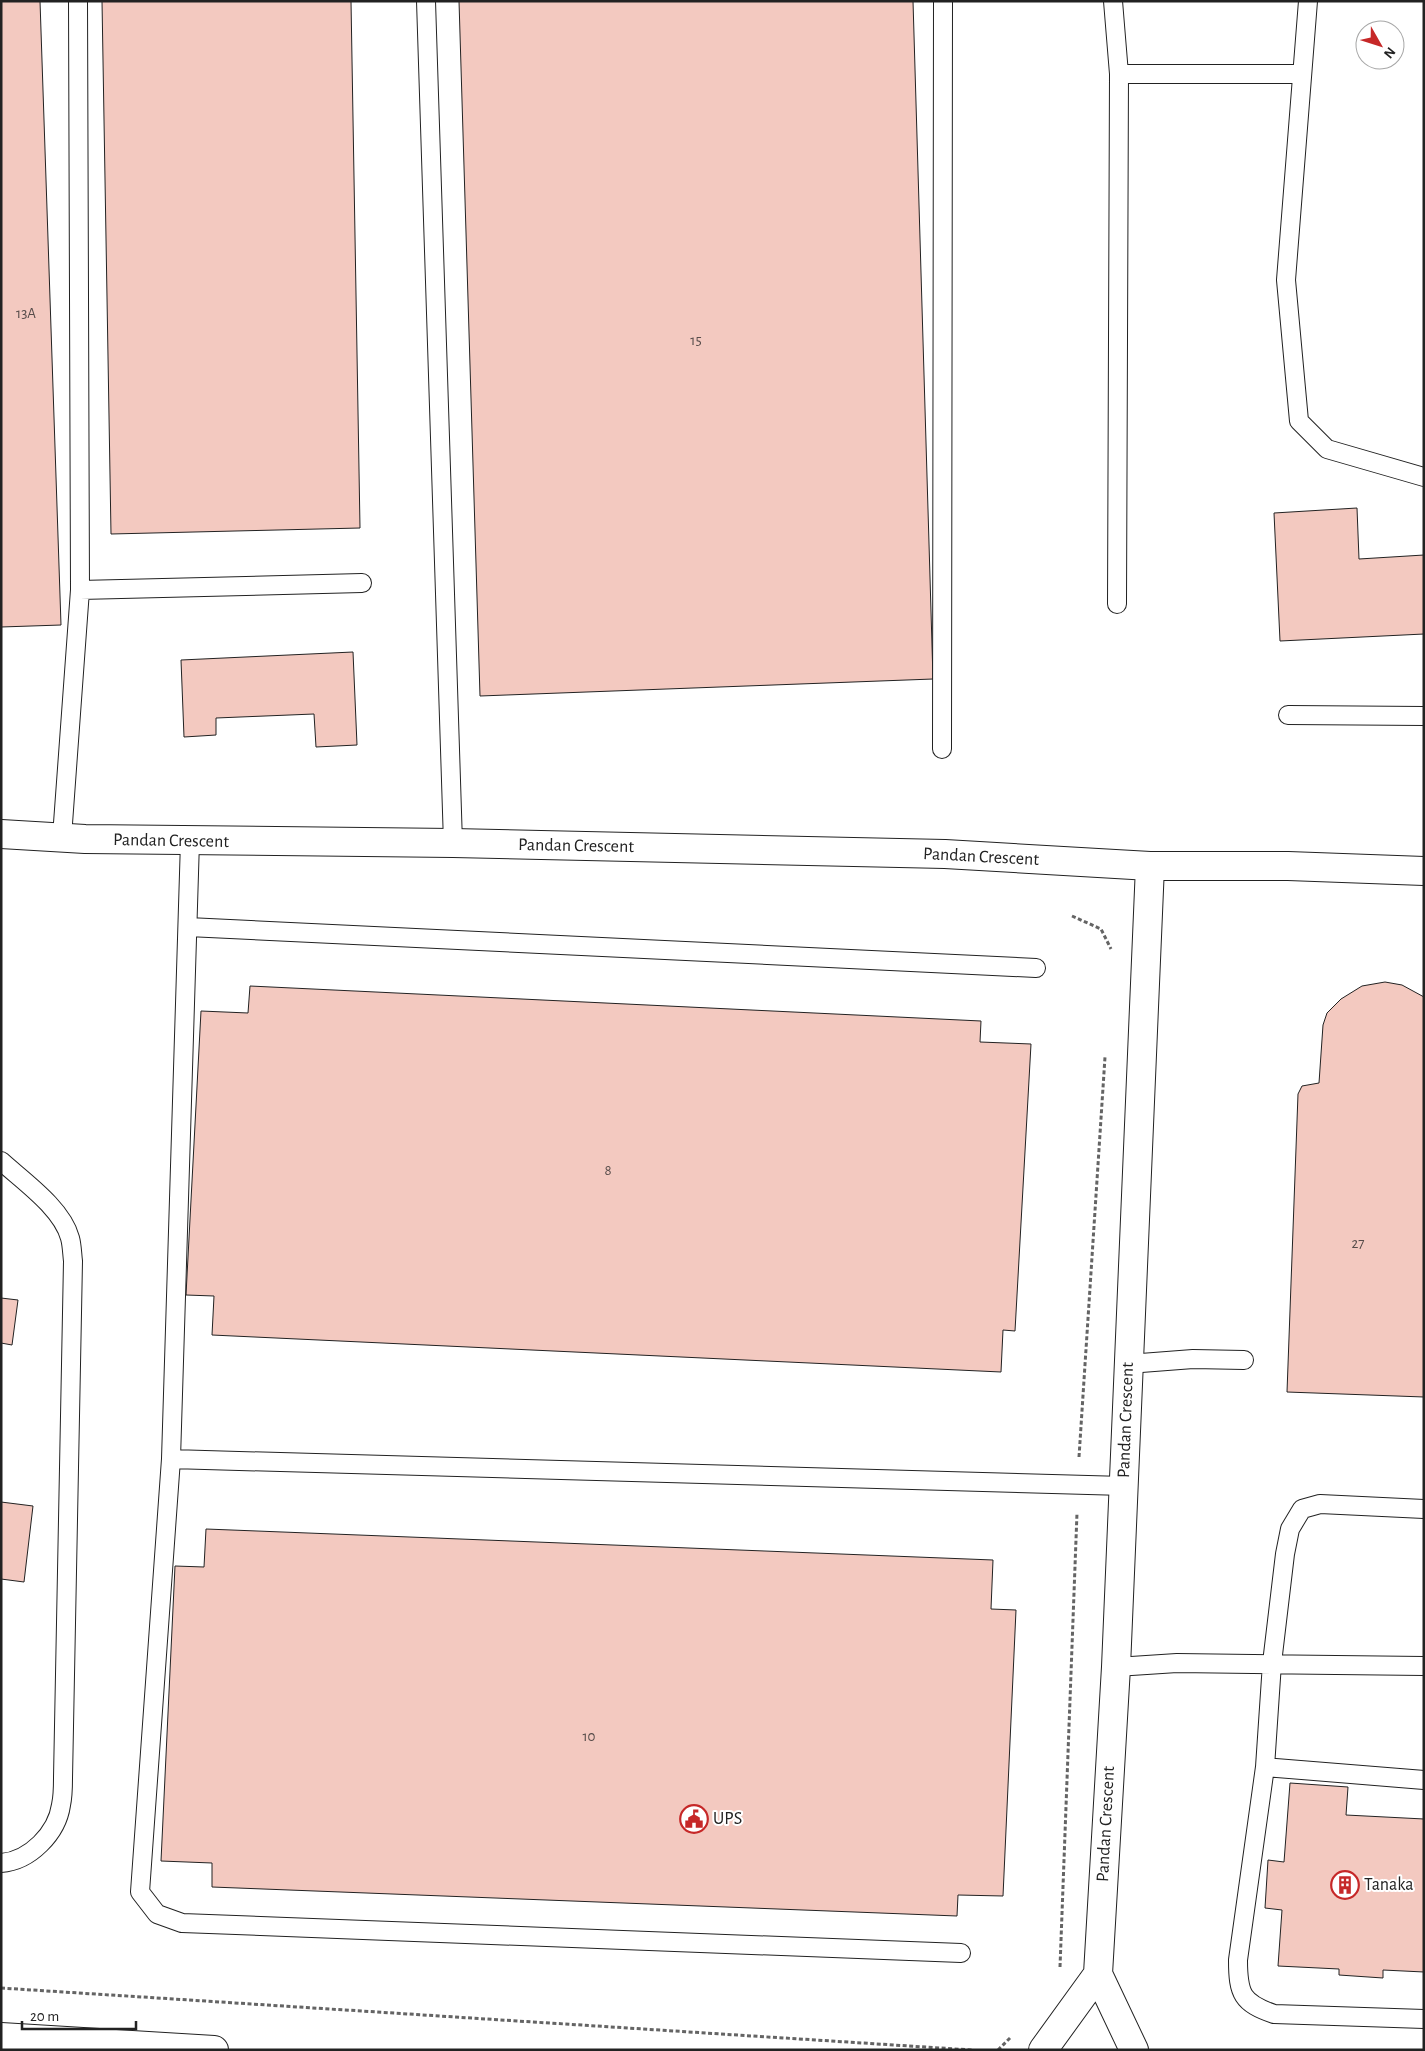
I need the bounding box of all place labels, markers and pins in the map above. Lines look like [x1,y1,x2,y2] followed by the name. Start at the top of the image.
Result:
[679,1804,709,1834] public building icon: UPS
[713,1810,742,1828] place label: UPS
[1330,1870,1360,1900] building icon: Tanaka
[1364,1876,1414,1894] place label: Tanaka

